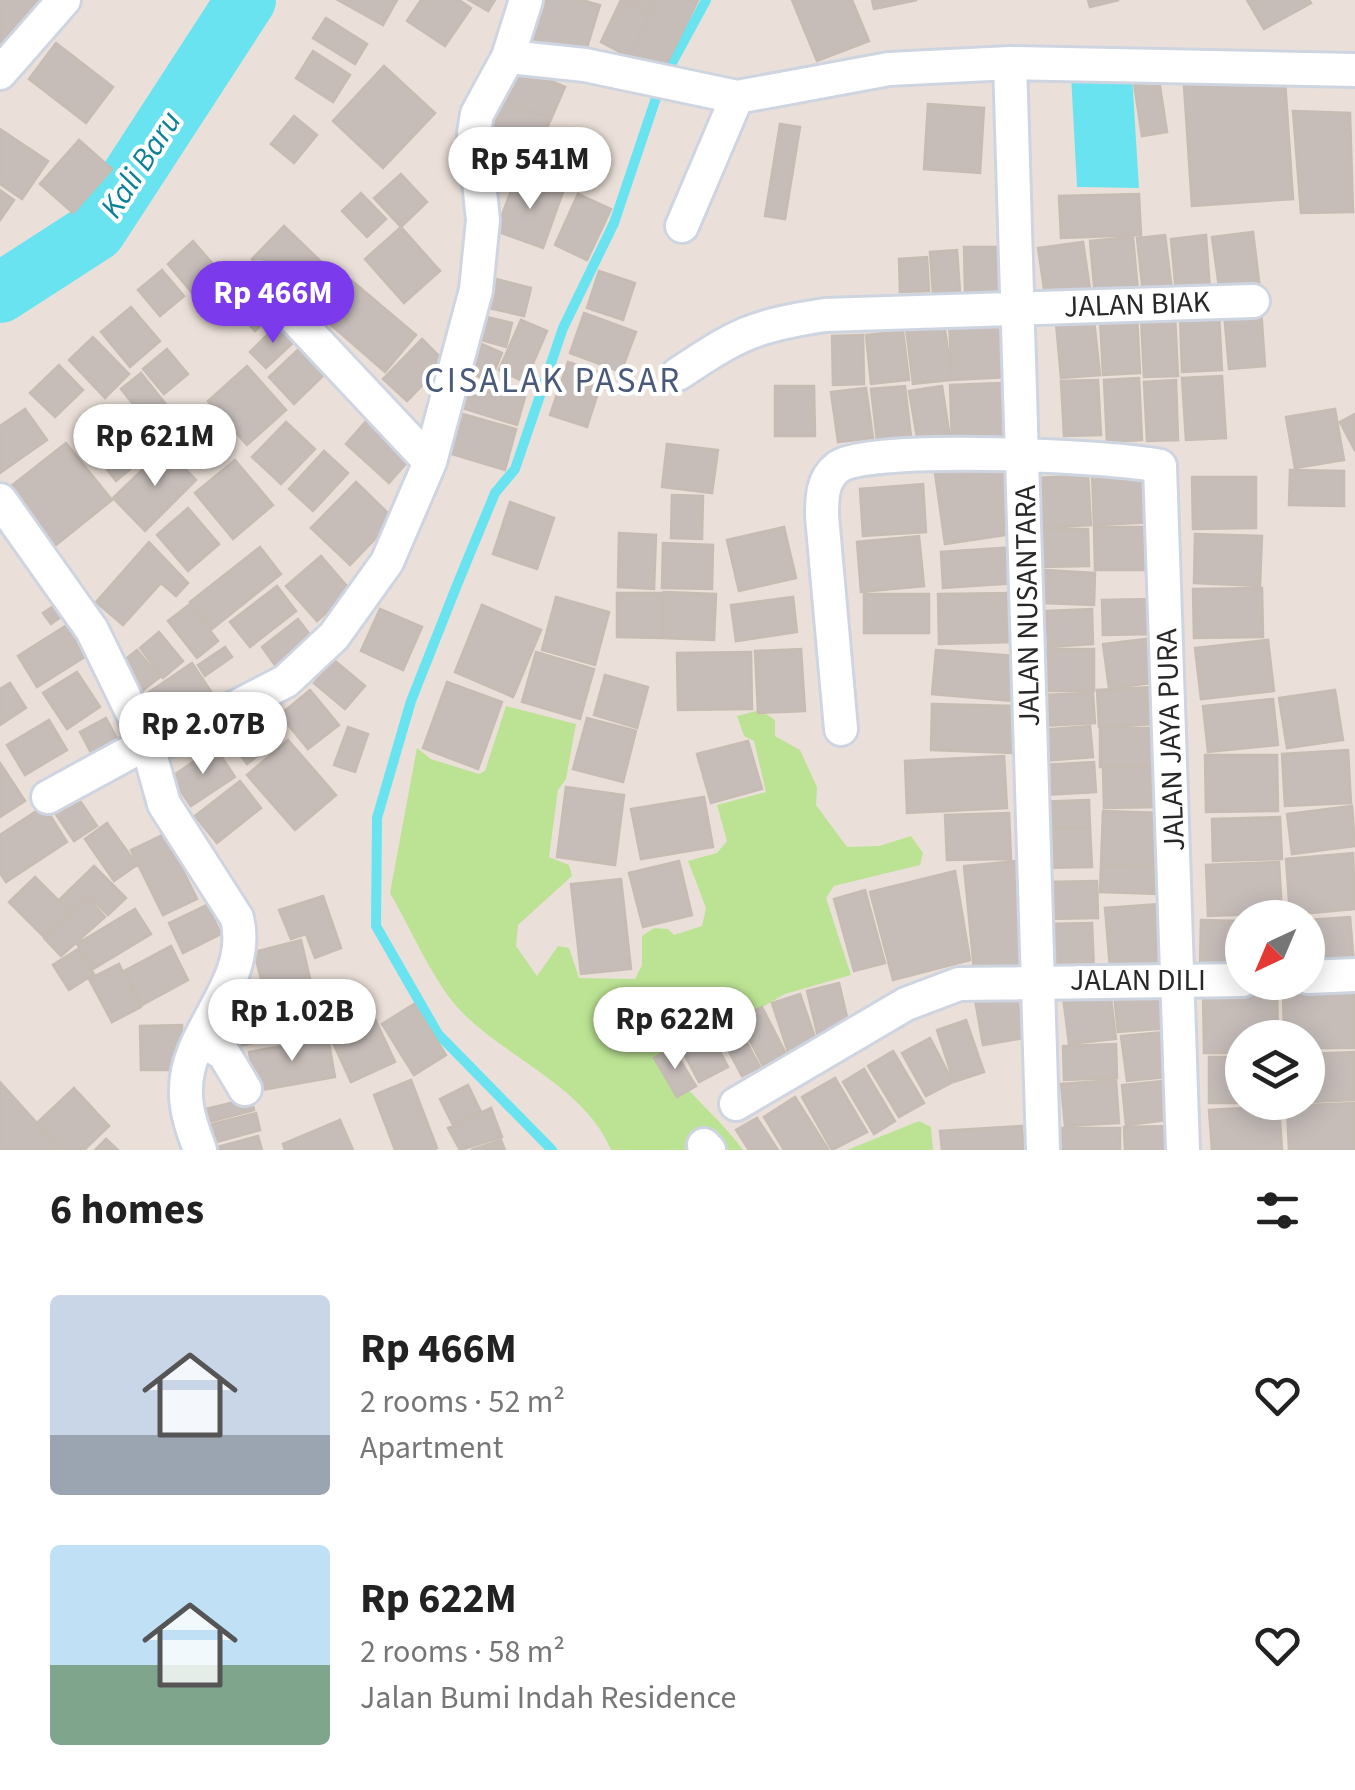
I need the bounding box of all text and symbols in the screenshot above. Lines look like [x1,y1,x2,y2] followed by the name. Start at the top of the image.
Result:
[89,102,193,227] water label: Kali Baru
[438,127,622,212] pin: Rp 541M
[470,136,590,182] text: Rp 541M
[181,261,365,346] pin: Rp 466M
[213,270,333,316] text: Rp 466M
[1063,280,1211,329] street label: JALAN BIAK
[424,356,682,406] district label: CISALAK PASAR
[63,404,247,489] pin: Rp 621M
[95,413,215,459] text: Rp 621M
[1004,484,1051,727] street label: JALAN NUSANTARA
[1145,627,1196,852] street label: JALAN JAYA PURA
[100,692,306,777] pin: Rp 2.07B
[141,701,265,747] text: Rp 2.07B
[1225,900,1325,1000] north arrow
[1225,900,1325,1120] map controls
[1070,959,1206,1002] street label: JALAN DILI
[189,979,395,1064] pin: Rp 1.02B
[583,987,767,1072] pin: Rp 622M
[230,988,354,1034] text: Rp 1.02B
[615,996,735,1042] text: Rp 622M
[1225,1020,1325,1120] button: layers
[50,1180,204,1240] text: 6 homes
[1250,1183,1305,1238] icon: filters
[360,1319,517,1379] text: Rp 466M
[130,1335,250,1455] icon: home
[1250,1368,1305,1423] icon: heart
[360,1379,565,1425] text: 2 rooms · 52 m²
[360,1425,503,1471] text: Apartment
[360,1569,517,1629] text: Rp 622M
[130,1585,250,1705] icon: home
[1250,1618,1305,1673] icon: heart
[360,1629,565,1675] text: 2 rooms · 58 m²
[360,1675,736,1721] text: Jalan Bumi Indah Residence

